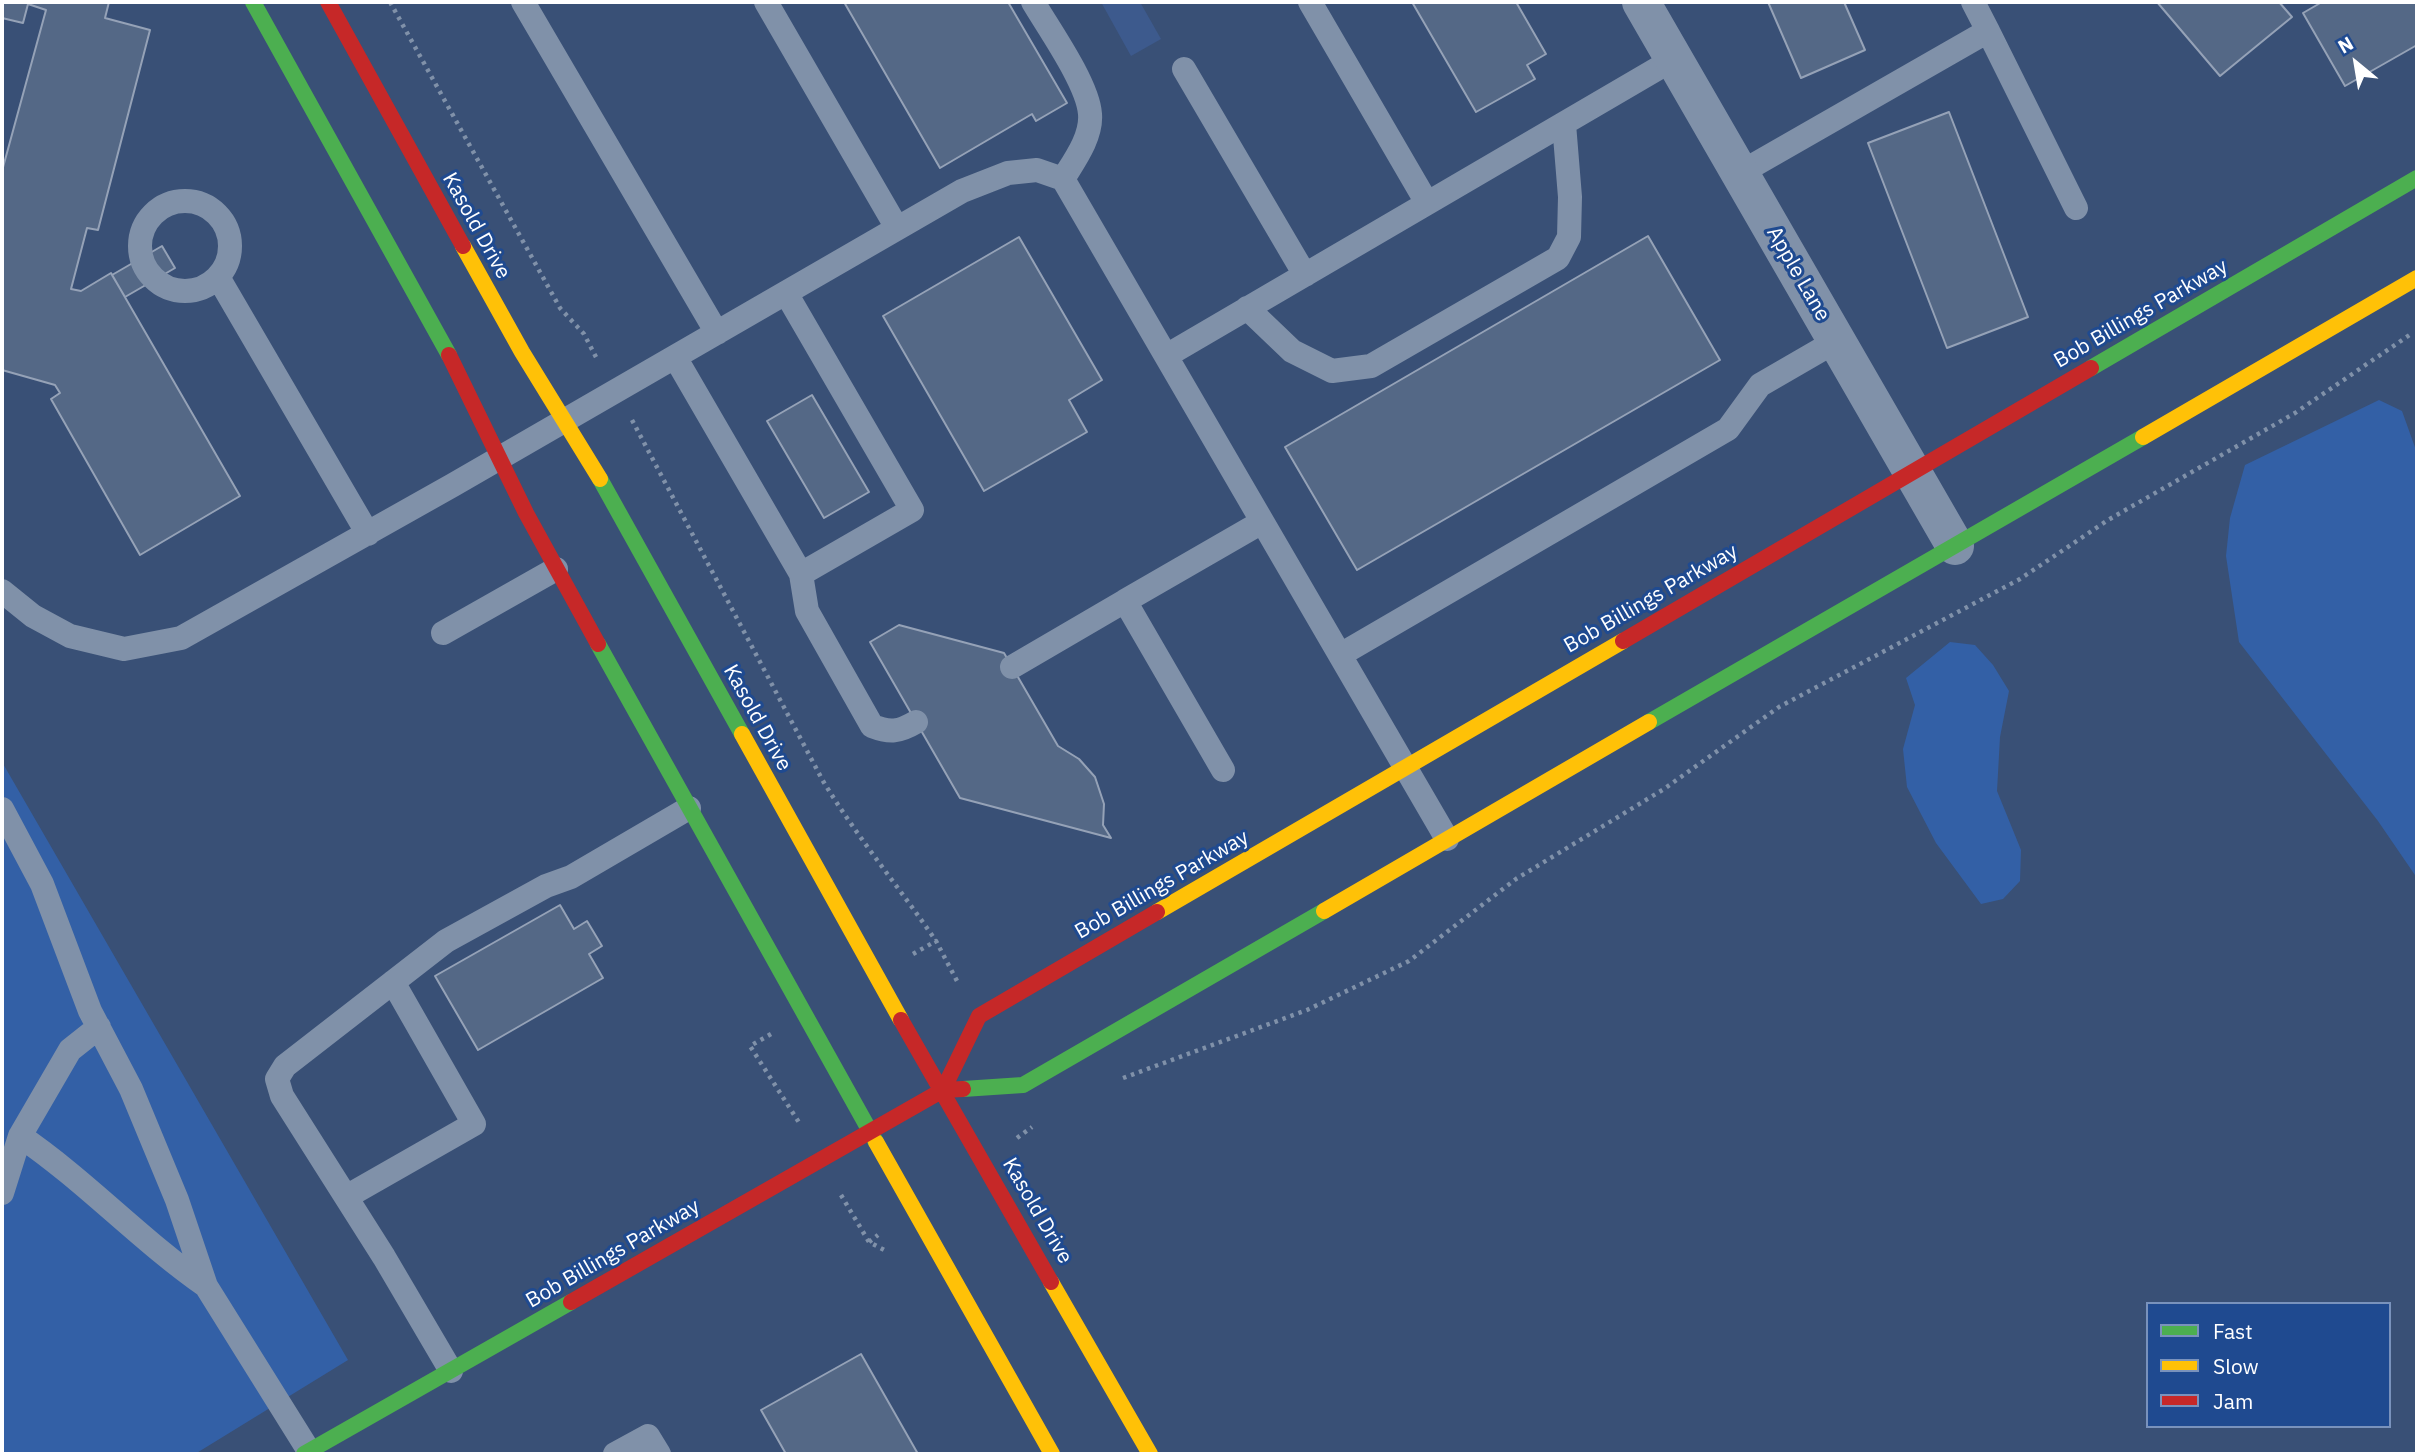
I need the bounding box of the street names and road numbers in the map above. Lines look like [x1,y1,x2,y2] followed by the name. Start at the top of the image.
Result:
[436,168,516,284] street label: Kasold Drive
[1761,222,1835,326] street label: Apple Lane
[2050,254,2232,374] street label: Bob Billings Parkway
[1560,539,1742,659] street label: Bob Billings Parkway
[717,660,797,776] street label: Kasold Drive
[1071,825,1253,945] street label: Bob Billings Parkway
[997,1154,1077,1268] street label: Kasold Drive
[522,1194,704,1314] street label: Bob Billings Parkway

